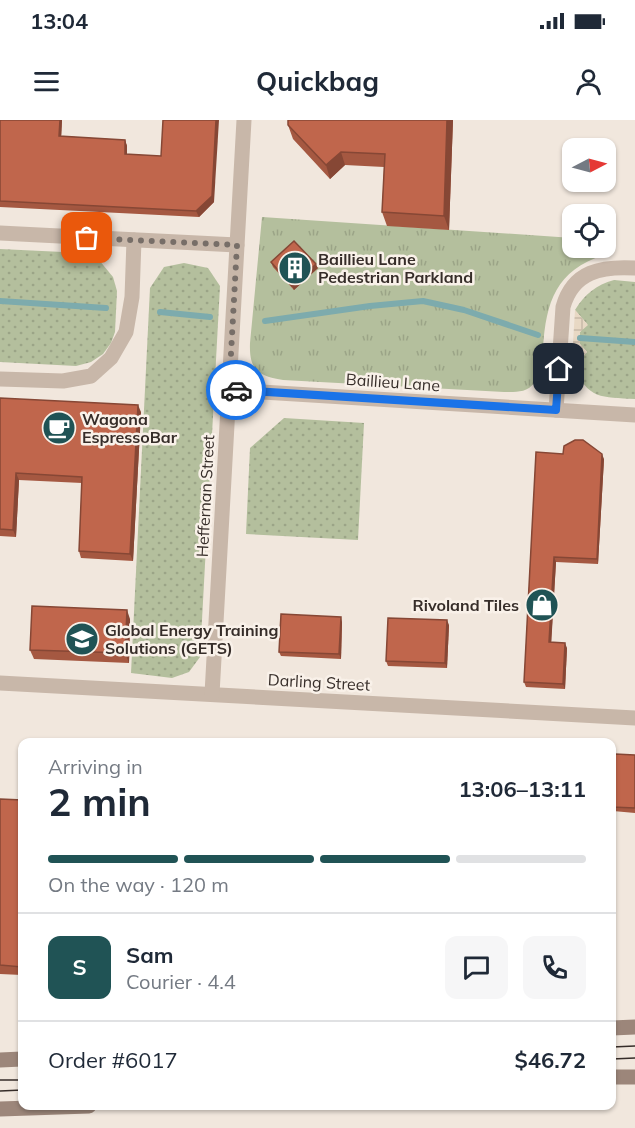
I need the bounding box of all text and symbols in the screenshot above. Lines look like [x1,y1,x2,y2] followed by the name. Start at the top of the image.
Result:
[30,7,88,35] text: 13:04
[256,64,379,98] text: Quickbag
[30,65,63,98] icon: menu
[572,65,605,98] icon: person
[562,138,616,192] north arrow
[562,138,616,258] map controls
[562,204,616,258] button: locate
[61,212,112,263] pin
[70,221,103,254] icon: bag
[318,249,473,287] place label: Baillieu Lane Pedestrian Parkland
[277,250,313,286] building icon: Baillieu Lane Pedestrian Parkland
[533,343,584,394] pin
[542,352,575,385] icon: home
[206,360,266,420] courier
[345,369,441,395] street label: Baillieu Lane
[220,374,253,407] icon: car
[82,409,178,447] place label: Wagona EspressoBar
[41,410,77,446] cafe icon: Wagona EspressoBar
[192,434,218,558] street label: Heffernan Street
[524,587,560,623] shop icon: Rivoland Tiles
[412,595,519,615] place label: Rivoland Tiles
[105,620,278,658] place label: Global Energy Training Solutions (GETS)
[64,621,100,657] school or university icon: Global Energy Training Solutions (GETS)
[267,669,371,695] street label: Darling Street
[48,754,143,779] text: Arriving in
[458,775,586,803] text: 13:06–13:11
[48,777,151,826] text: 2 min
[48,872,229,897] text: On the way · 120 m
[445,936,508,999] button: chat
[523,936,586,999] button: phone
[126,941,174,969] text: Sam
[72,953,87,981] text: S
[126,969,236,994] text: Courier · 4.4
[48,1046,178,1074] text: Order #6017
[515,1046,586,1074] text: $46.72

